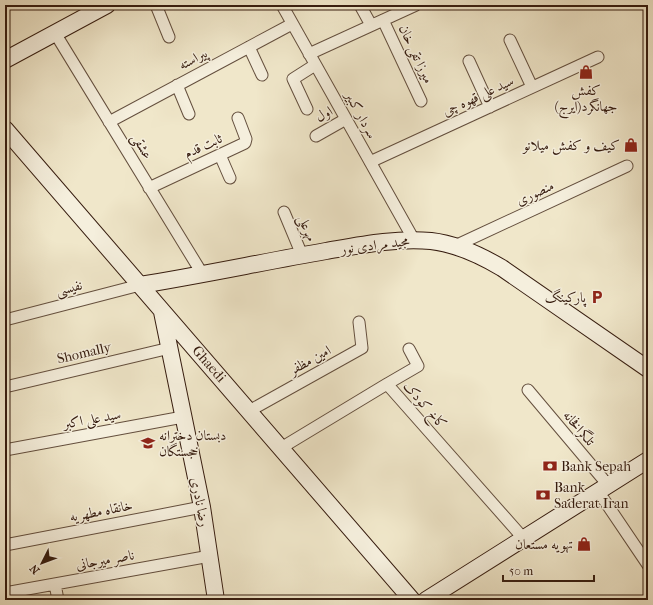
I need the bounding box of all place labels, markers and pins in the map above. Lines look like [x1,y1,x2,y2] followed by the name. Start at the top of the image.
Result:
[578,64,594,80] shop icon: کفش جهانگرد(ایرج)
[555,82,617,119] place label: کفش جهانگرد(ایرج)
[521,137,620,155] place label: کیف و کفش میلانو
[623,137,639,153] shop icon: کیف و کفش میلانو
[545,288,587,308] place label: پارکینگ
[589,289,605,305] parking icon: پارکینگ
[159,427,226,460] place label: دبستان دخترانه خجستگان
[140,435,156,451] school or university icon: دبستان دخترانه خجستگان
[542,458,558,474] bank icon: Bank Sepah
[561,458,631,475] place label: Bank Sepah
[554,479,629,512] place label: Bank Saderat Iran
[535,487,551,503] bank icon: Bank Saderat Iran
[515,536,573,554] place label: تهویه مستعان
[576,536,592,552] shop icon: تهویه مستعان

